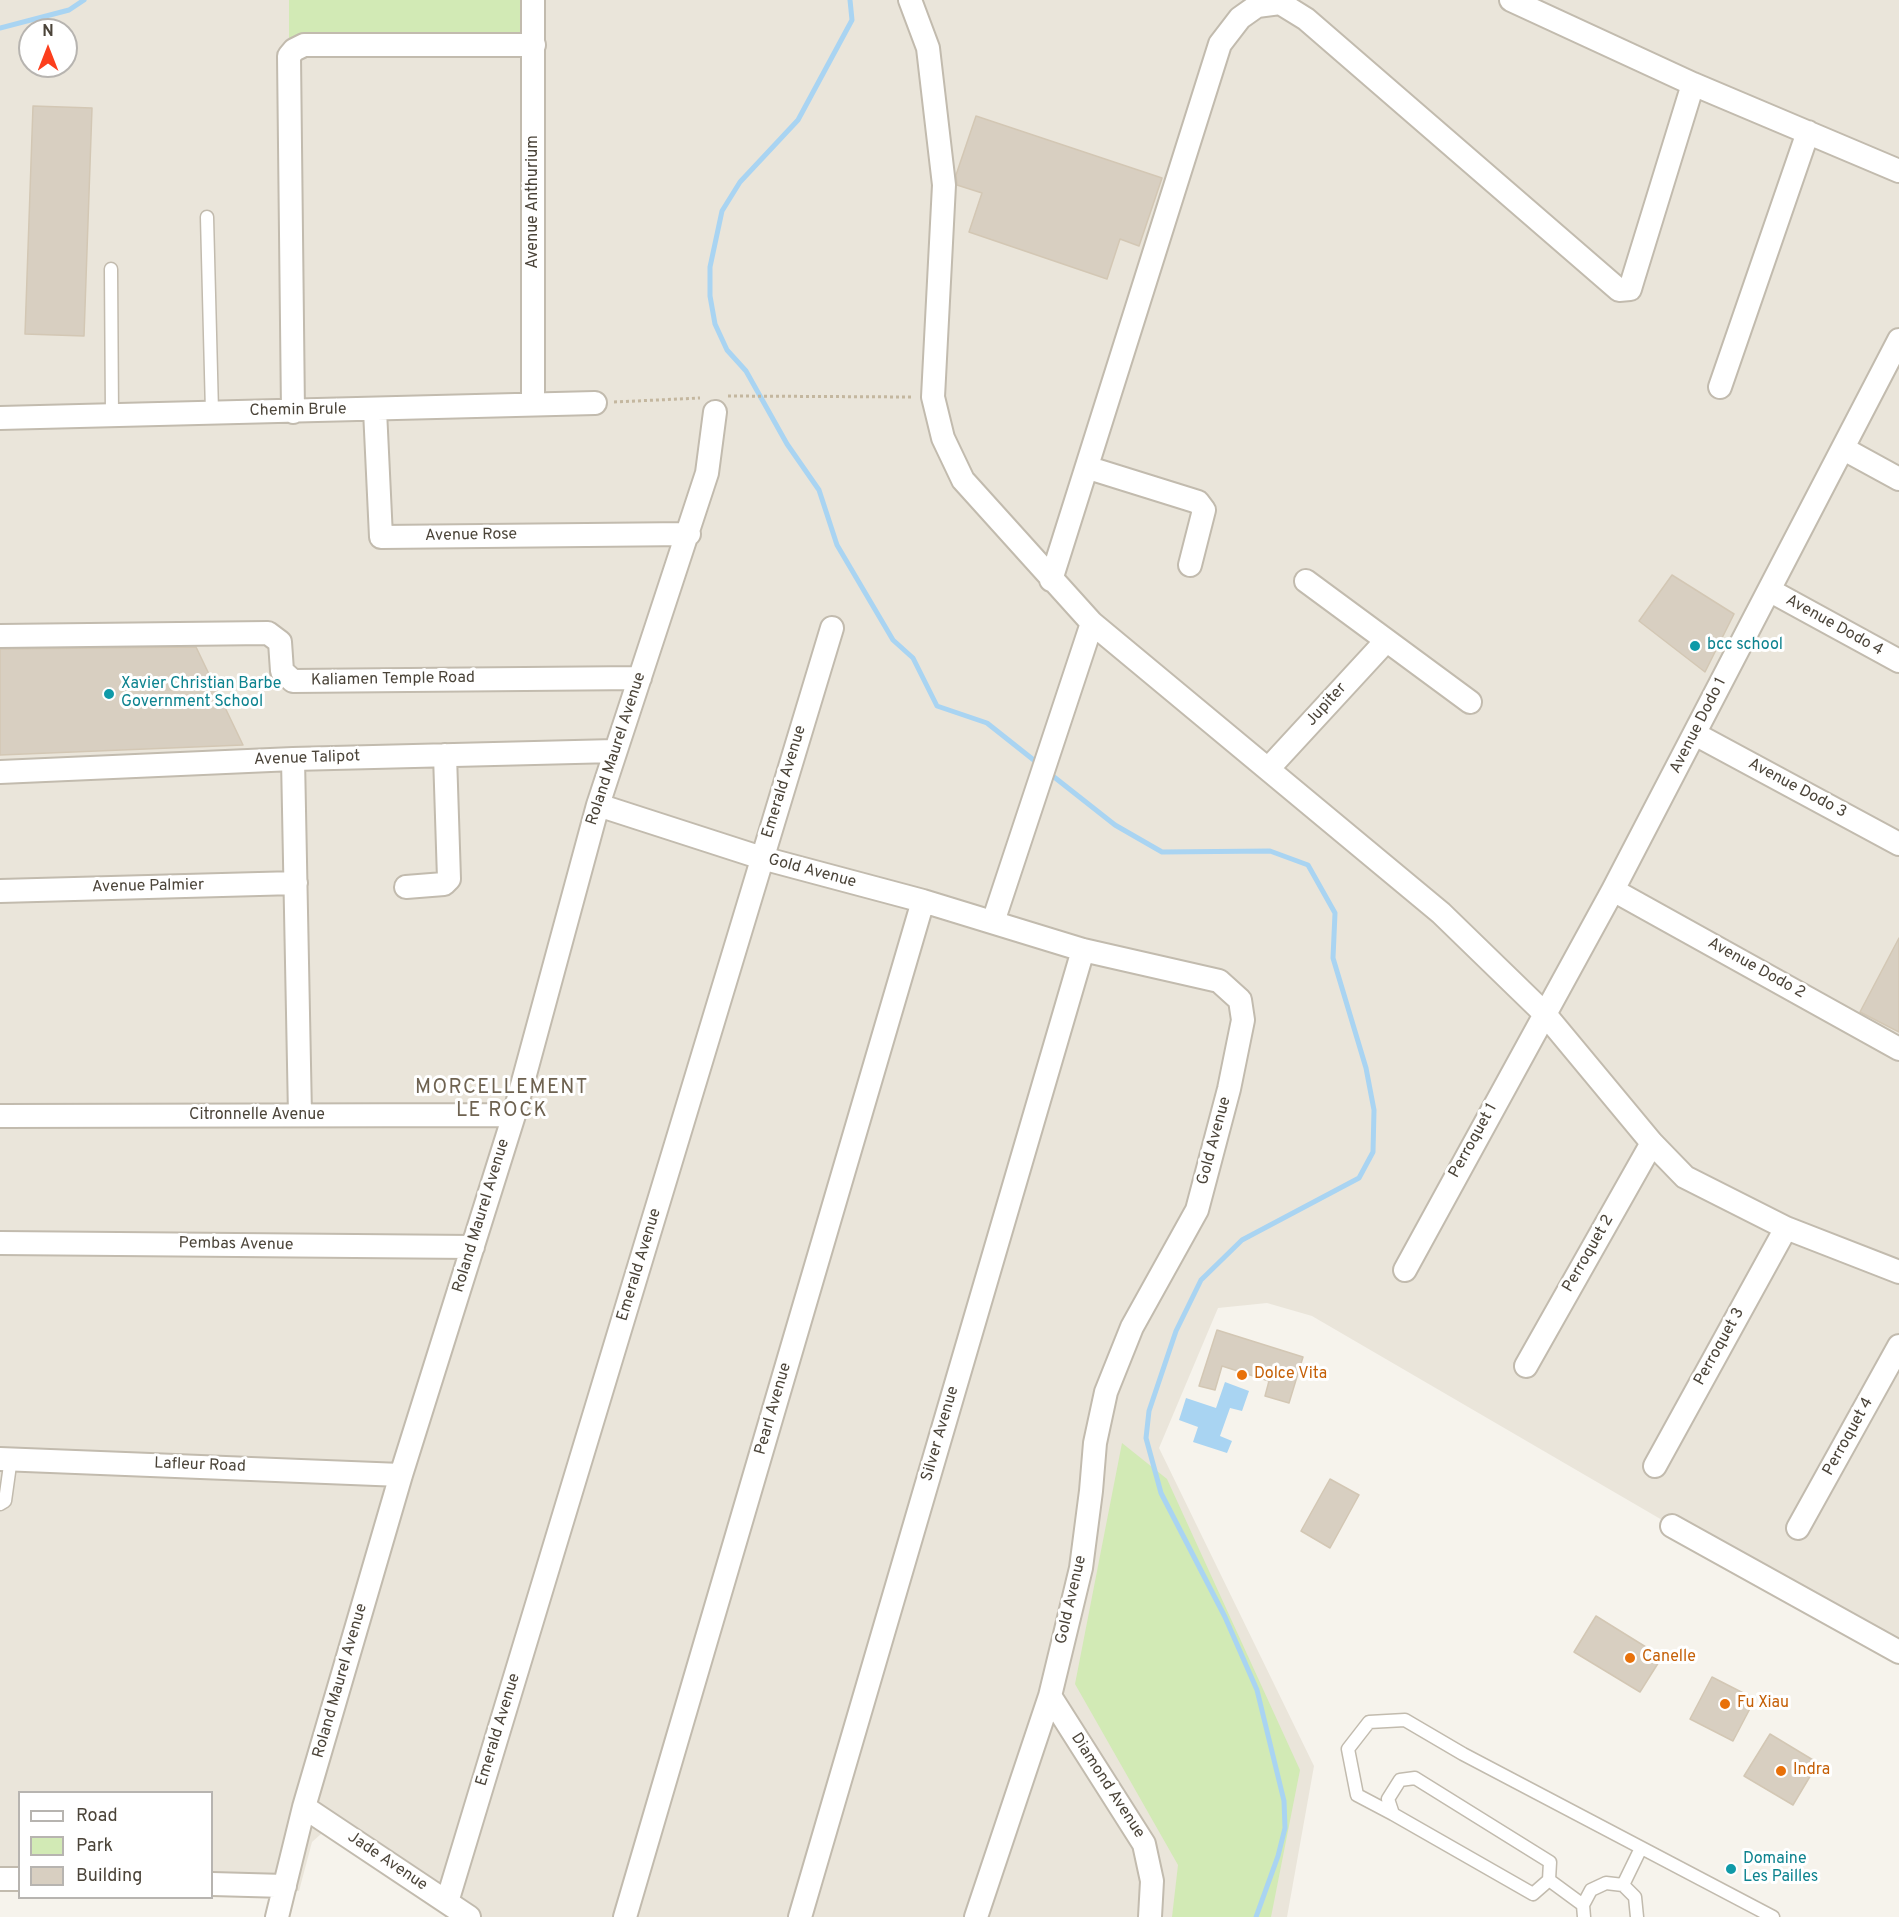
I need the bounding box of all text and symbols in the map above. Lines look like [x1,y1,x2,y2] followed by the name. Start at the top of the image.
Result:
[18,18,78,78] north arrow
[42,22,54,42] text: N
[524,135,544,269] street label: Avenue Anthurium
[249,401,347,421] street label: Chemin Brule
[425,526,517,546] street label: Avenue Rose
[1782,591,1886,661] street label: Avenue Dodo 4
[1707,636,1783,656] place label: bcc school
[1688,639,1702,653] marker: bcc school
[311,669,475,691] street label: Kaliamen Temple Road
[583,670,651,828] street label: Roland Maurel Avenue
[121,675,281,713] place label: Xavier Christian Barbe Government School
[1667,675,1731,777] street label: Avenue Dodo 1
[1303,679,1351,731] street label: Jupiter
[102,687,116,701] marker: Xavier Christian Barbe Government School
[759,723,811,841] street label: Emerald Avenue
[254,748,360,770] street label: Avenue Talipot
[1745,755,1849,823] street label: Avenue Dodo 3
[766,851,858,893] street label: Gold Avenue
[92,876,204,898] street label: Avenue Palmier
[1704,934,1808,1004] street label: Avenue Dodo 2
[415,1077,589,1124] district label: MORCELLEMENT LE ROCK
[1194,1095,1236,1187] street label: Gold Avenue
[1446,1100,1502,1182] street label: Perroquet 1
[189,1106,325,1126] street label: Citronnelle Avenue
[449,1137,515,1295] street label: Roland Maurel Avenue
[614,1206,666,1324] street label: Emerald Avenue
[1559,1212,1619,1296] street label: Perroquet 2
[178,1234,294,1256] street label: Pembas Avenue
[1691,1305,1749,1389] street label: Perroquet 3
[752,1361,796,1457] street label: Pearl Avenue
[1254,1365,1327,1385] place label: Dolce Vita
[1235,1368,1249,1382] marker: Dolce Vita
[918,1384,964,1484] street label: Silver Avenue
[1820,1395,1878,1479] street label: Perroquet 4
[154,1455,246,1477] street label: Lafleur Road
[1052,1554,1092,1646] street label: Gold Avenue
[310,1602,372,1760] street label: Roland Maurel Avenue
[1642,1648,1696,1668] place label: Canelle
[1623,1651,1637,1665] marker: Canelle
[473,1671,525,1789] street label: Emerald Avenue
[1737,1694,1789,1714] place label: Fu Xiau
[1718,1697,1732,1711] marker: Fu Xiau
[1066,1730,1148,1842] street label: Diamond Avenue
[1793,1761,1830,1781] place label: Indra
[1774,1764,1788,1778] marker: Indra
[18,1791,213,1899] legend
[76,1805,118,1828] text: Road
[343,1828,431,1896] street label: Jade Avenue
[76,1835,113,1858] text: Park
[1743,1850,1818,1888] place label: Domaine Les Pailles
[1724,1862,1738,1876] marker: Domaine Les Pailles
[76,1865,142,1888] text: Building

